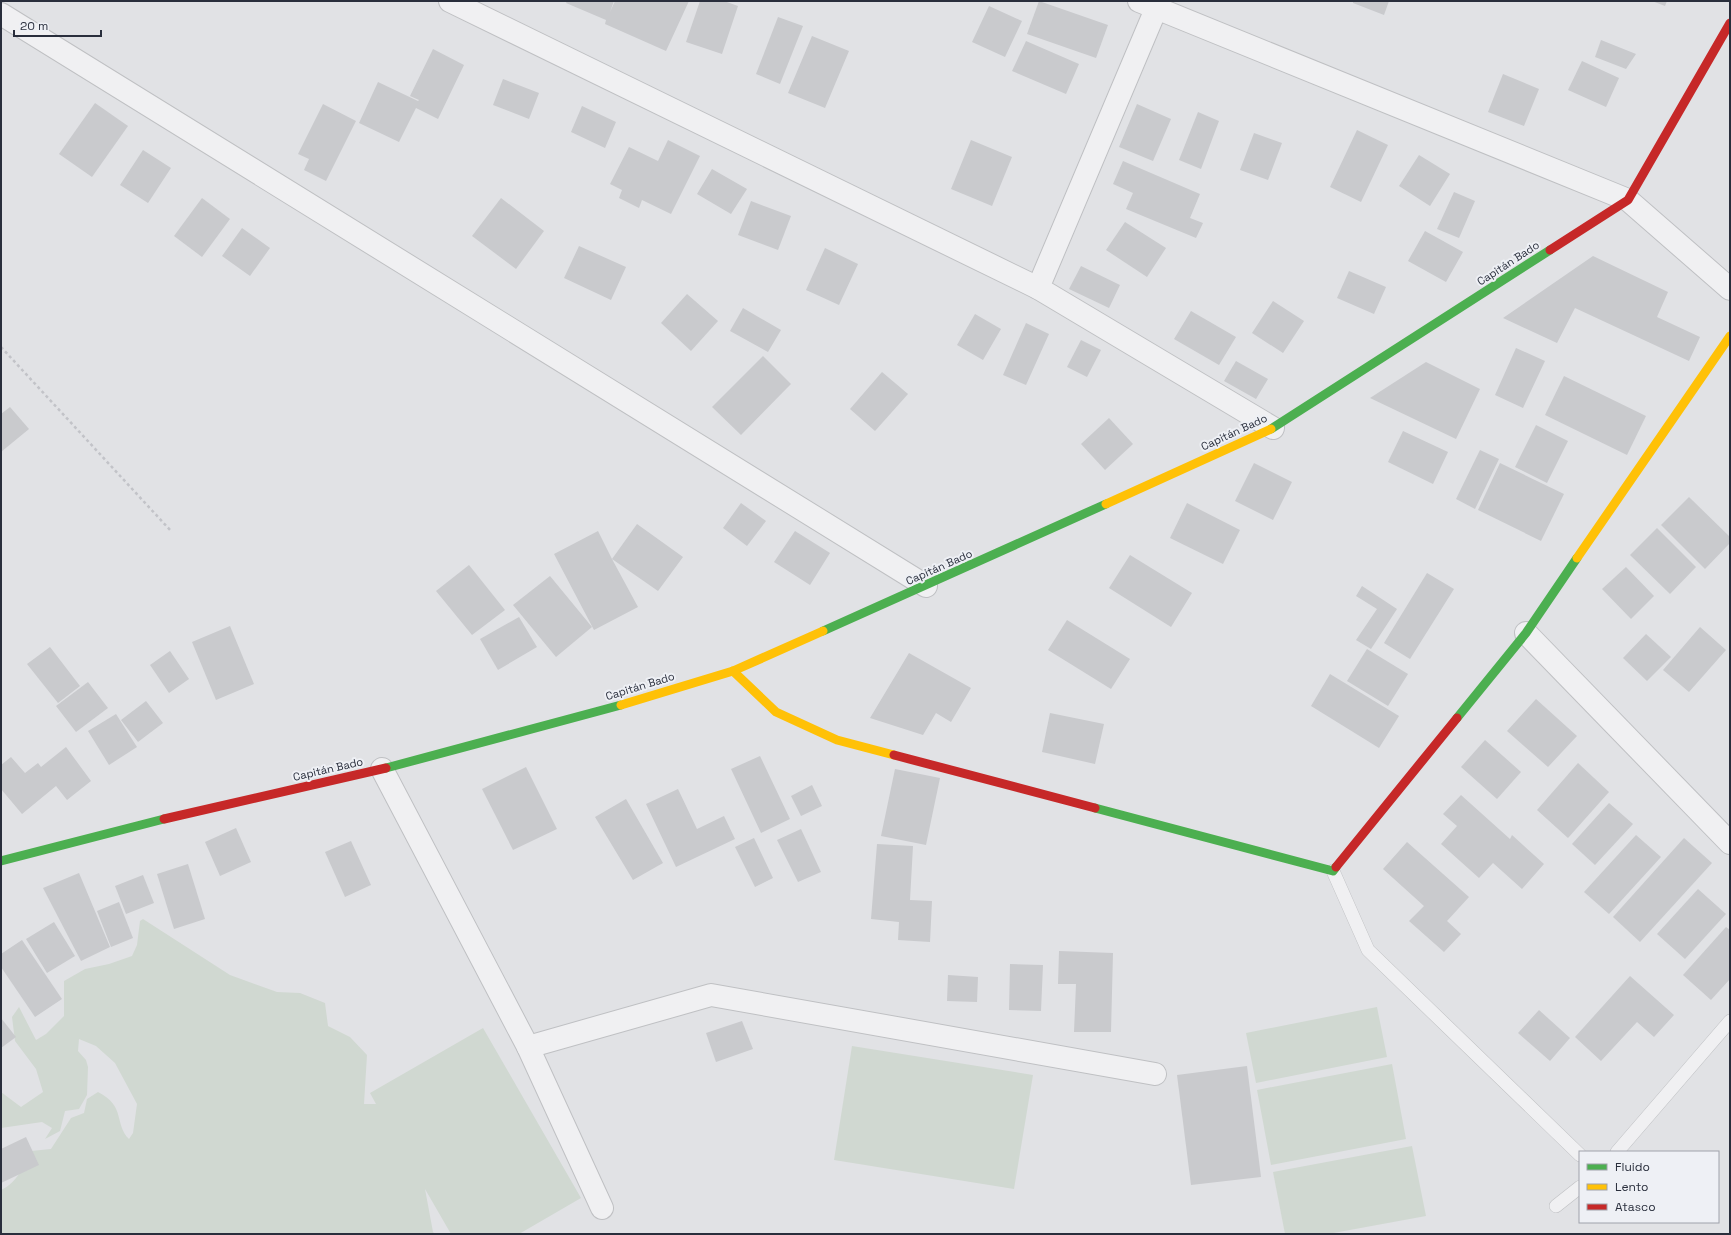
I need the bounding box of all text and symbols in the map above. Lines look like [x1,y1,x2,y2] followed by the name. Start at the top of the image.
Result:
[14,12,101,38] scale bar
[20,18,48,34] text: 20 m
[1474,238,1542,288] street label: Capitán Bado
[1199,410,1270,453] street label: Capitán Bado
[904,546,975,588] street label: Capitán Bado
[604,669,676,703] street label: Capitán Bado
[292,754,365,784] street label: Capitán Bado
[1579,1151,1719,1223] legend
[1615,1159,1650,1175] text: Fluido
[1615,1179,1649,1195] text: Lento
[1615,1199,1656,1215] text: Atasco

